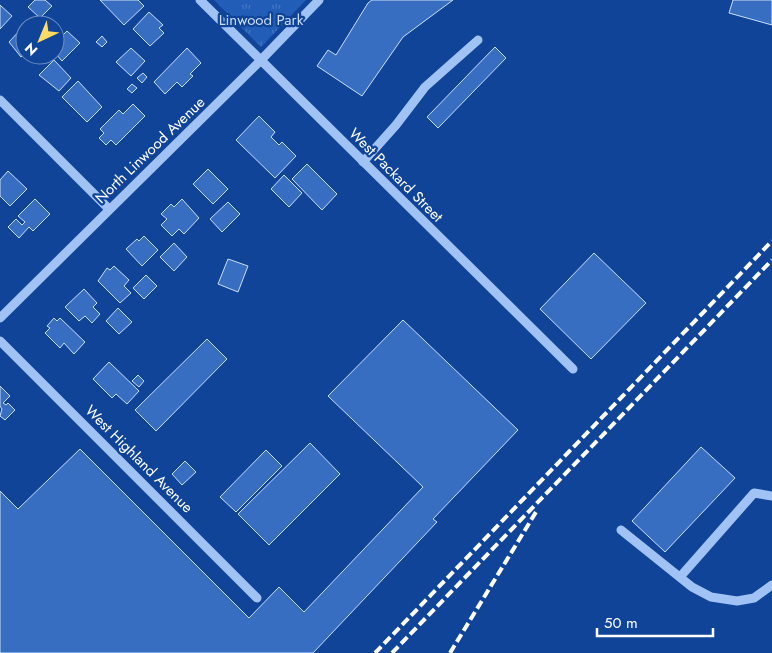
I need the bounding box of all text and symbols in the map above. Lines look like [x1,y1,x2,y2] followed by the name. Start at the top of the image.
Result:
[219,9,304,31] park label: Linwood Park
[15,15,65,65] north arrow
[20,38,42,60] text: N
[90,91,210,208] street label: North Linwood Avenue
[344,123,448,227] street label: West Packard Street
[80,400,198,518] street label: West Highland Avenue
[597,606,713,638] scale bar
[604,612,638,634] text: 50 m

